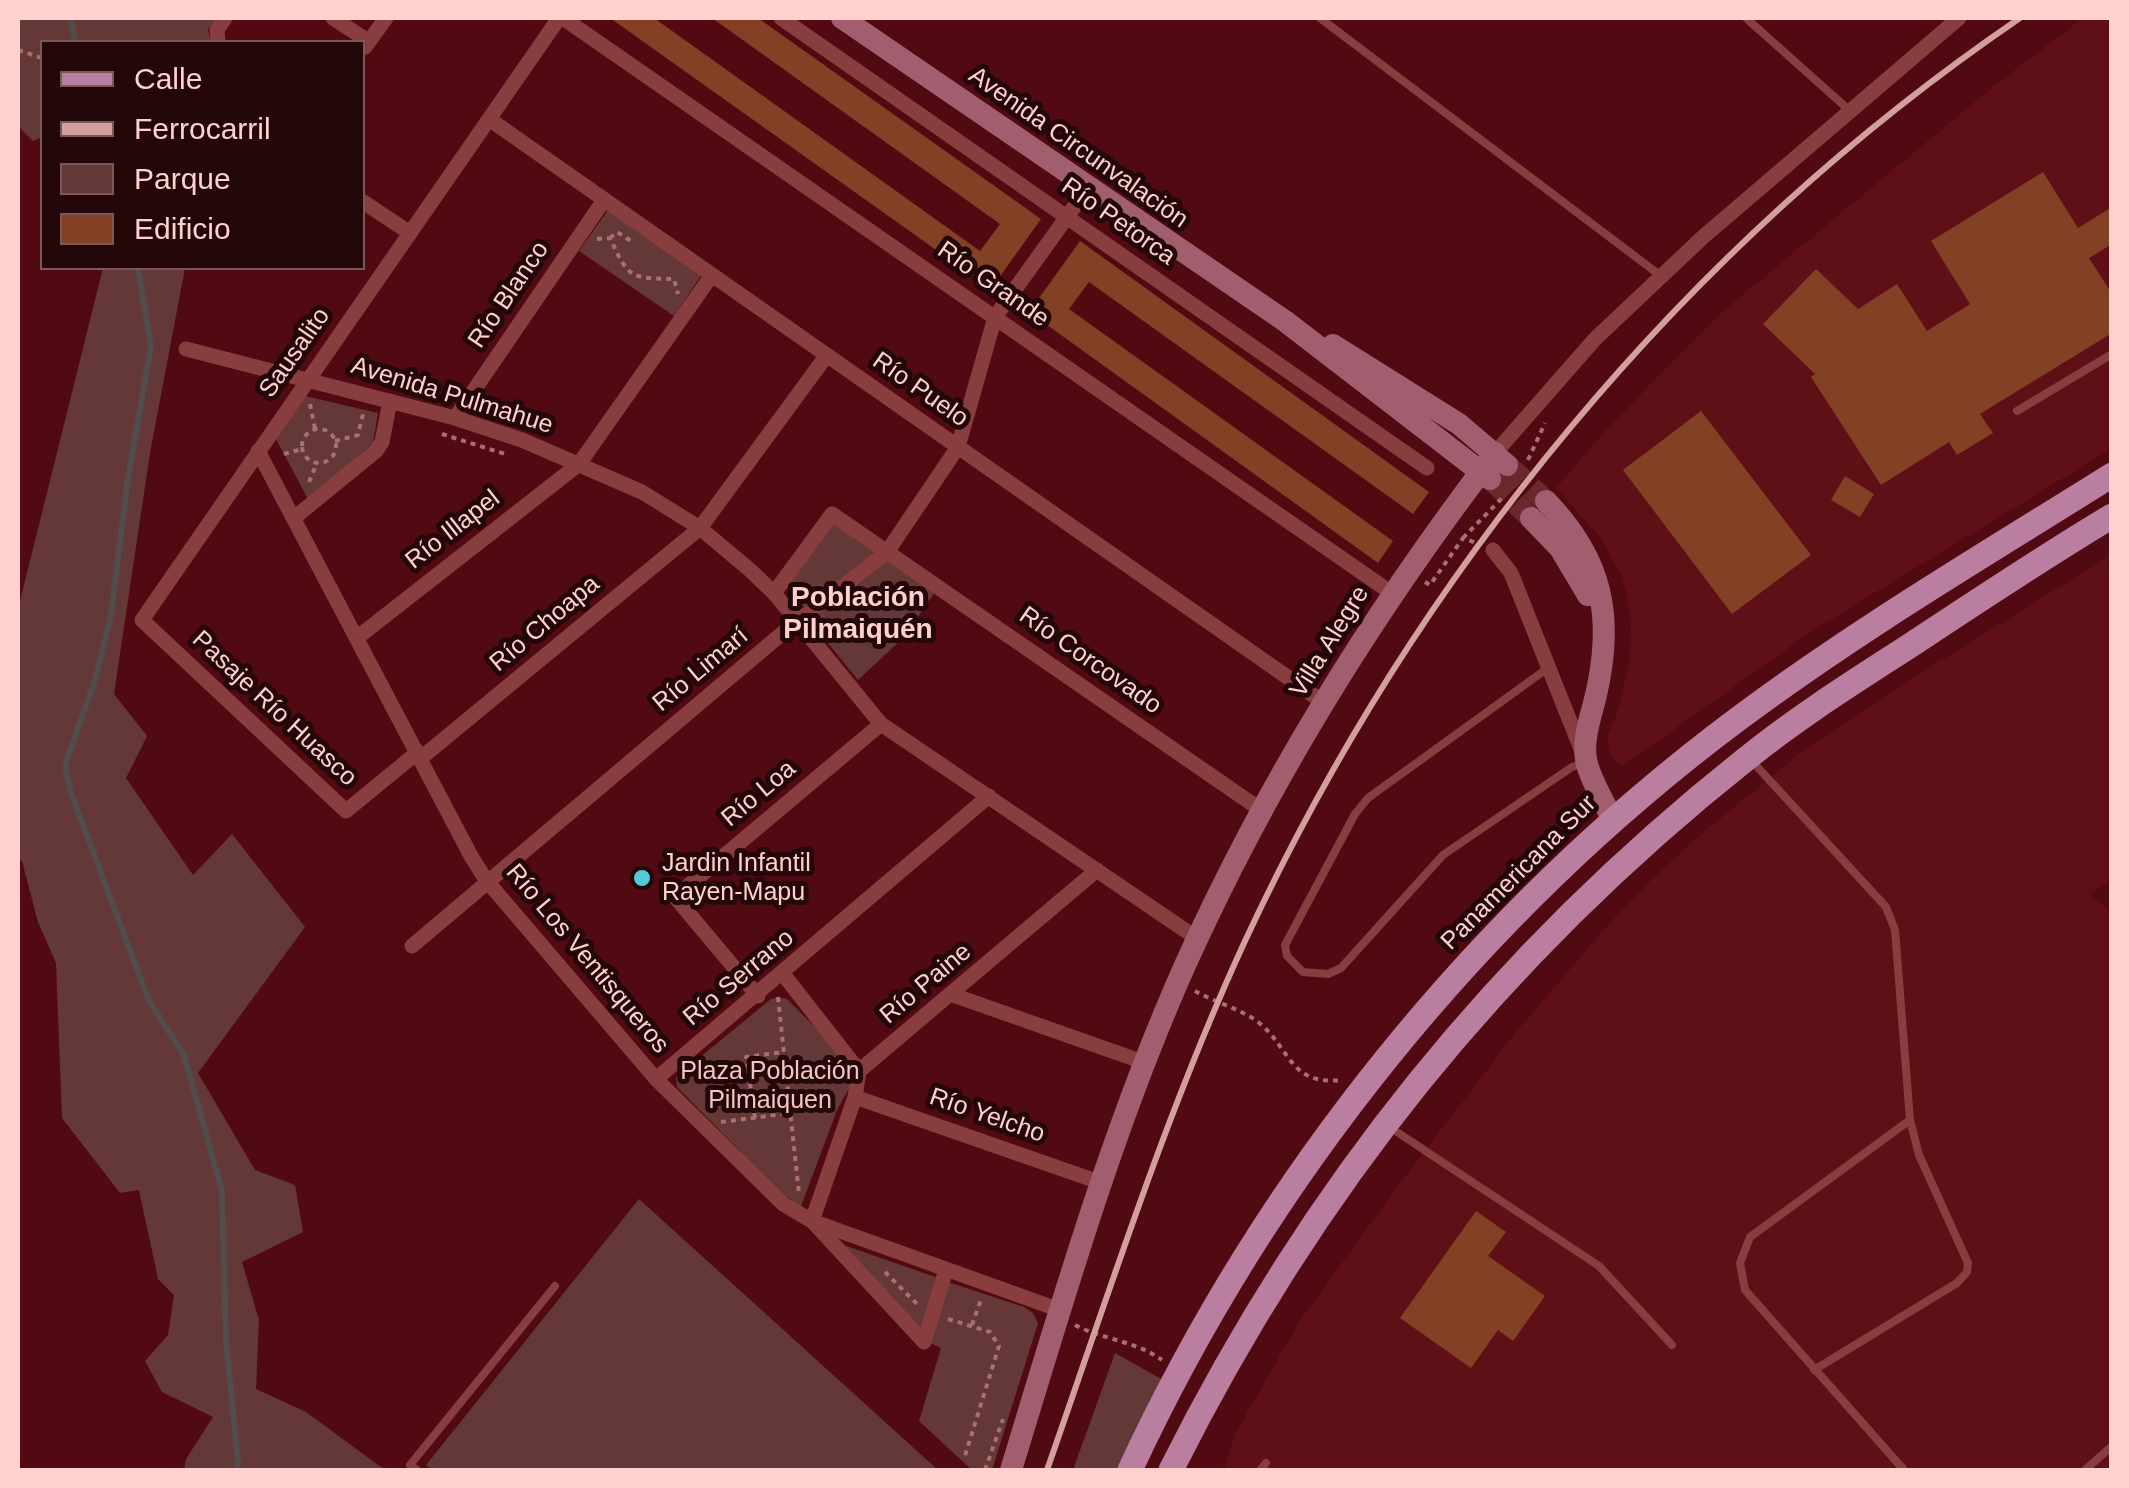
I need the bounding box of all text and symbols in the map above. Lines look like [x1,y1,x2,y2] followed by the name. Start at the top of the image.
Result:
[40,40,365,270] legend
[963,61,1193,235] street label: Avenida Circunvalación
[134,62,202,95] text: Calle
[134,112,271,145] text: Ferrocarril
[134,162,231,195] text: Parque
[1055,172,1181,272] street label: Río Petorca
[134,212,231,245] text: Edificio
[462,236,556,354] street label: Río Blanco
[931,236,1055,334] street label: Río Grande
[253,302,337,404] street label: Sausalito
[866,346,974,434] street label: Río Puelo
[347,351,557,441] street label: Avenida Pulmahue
[400,484,506,576] street label: Río Illapel
[484,570,606,678] street label: Río Choapa
[783,581,933,647] district label: Población Pilmaiquén
[1284,581,1376,703] street label: Villa Alegre
[1013,601,1167,721] street label: Río Corcovado
[647,621,755,719] street label: Río Limarí
[186,625,362,793] street label: Pasaje Río Huasco
[716,754,802,834] street label: Río Loa
[1435,789,1603,957] street label: Panamericana Sur
[662,849,811,908] place label: Jardin Infantil Rayen-Mapu
[499,858,675,1060] street label: Río Los Ventisqueros
[631,867,653,889] marker: Jardin Infantil Rayen-Mapu
[678,923,800,1033] street label: Río Serrano
[874,937,978,1031] street label: Río Paine
[680,1057,860,1116] park label: Plaza Población Pilmaiquen
[925,1082,1049,1150] street label: Río Yelcho

